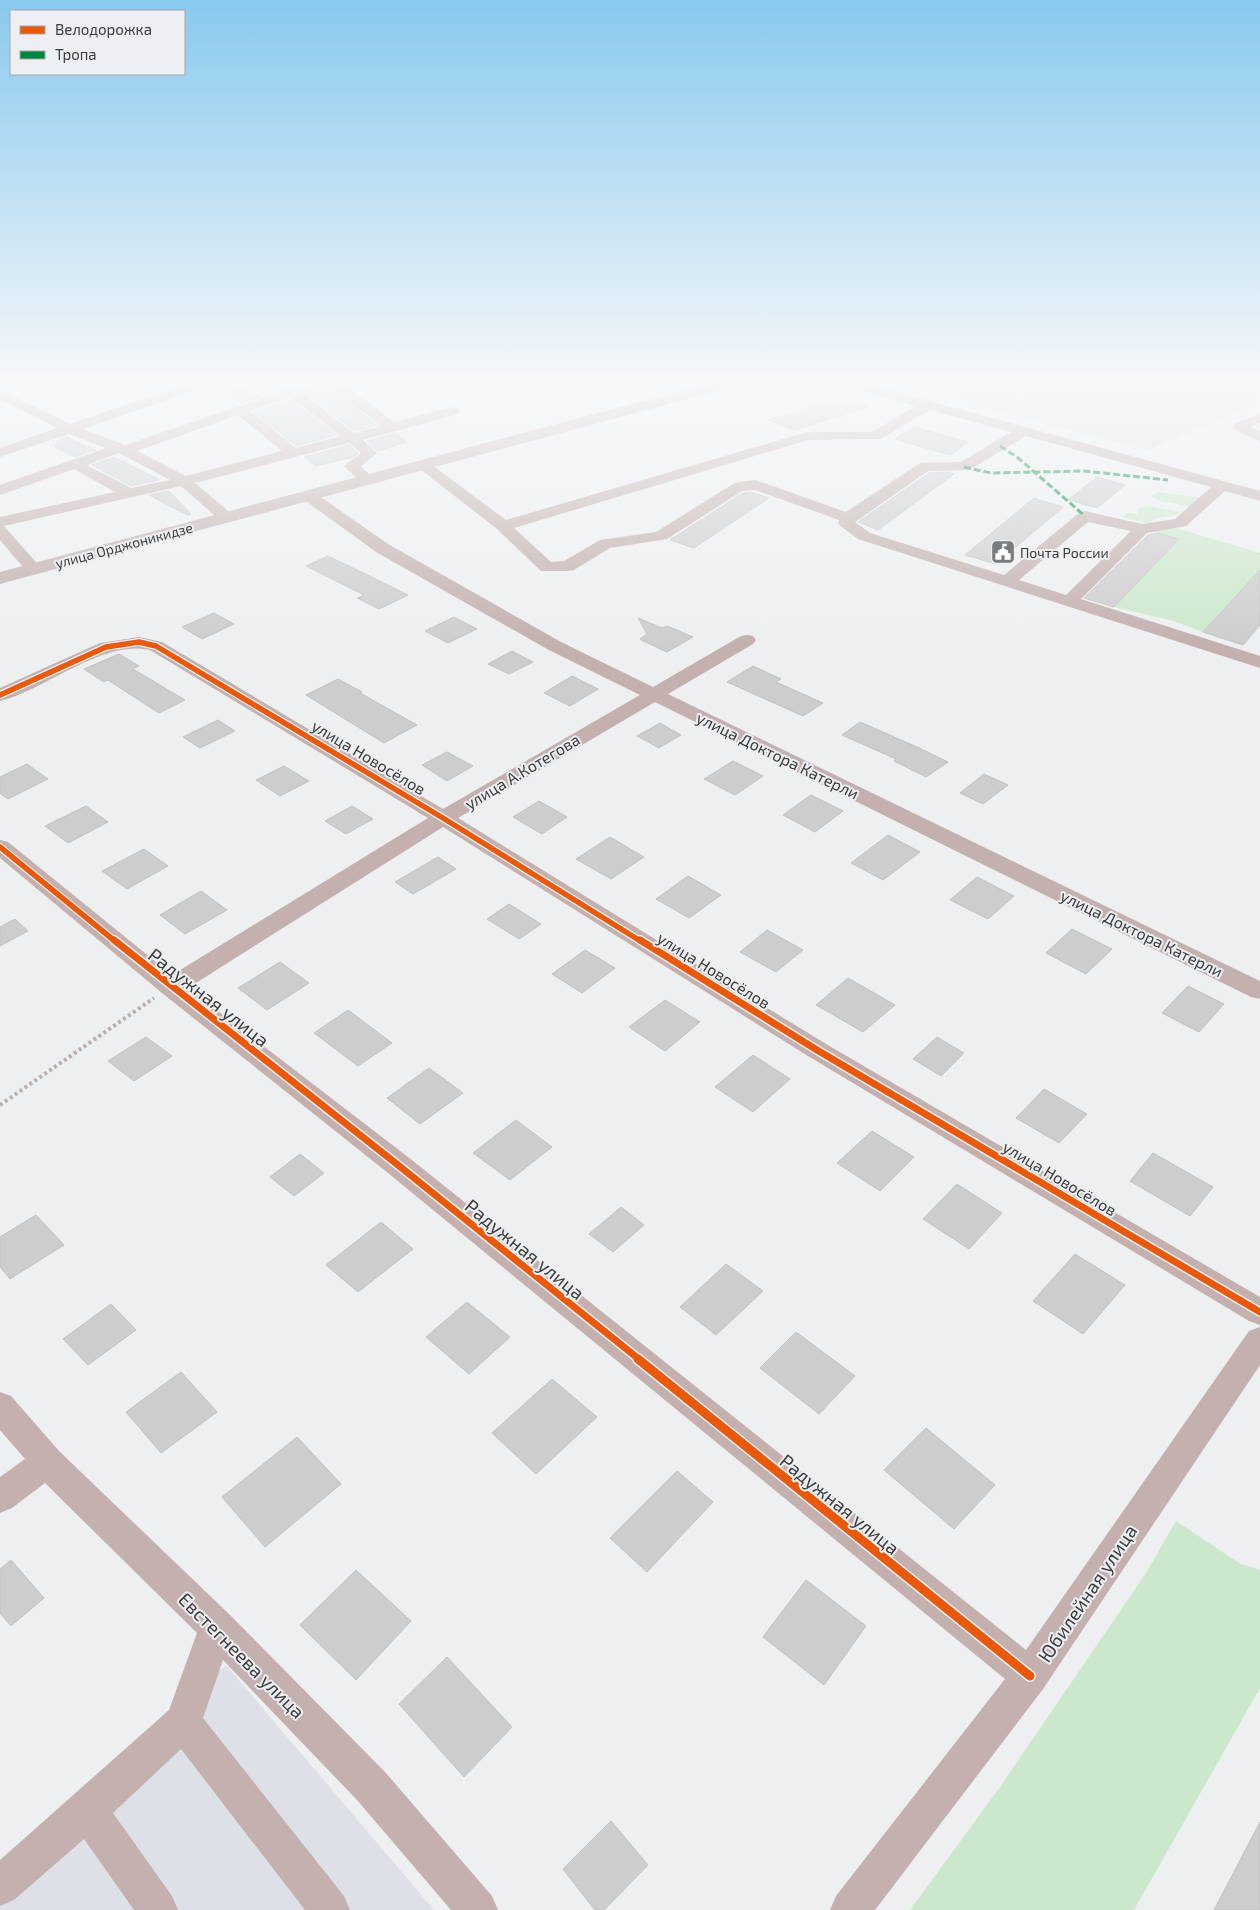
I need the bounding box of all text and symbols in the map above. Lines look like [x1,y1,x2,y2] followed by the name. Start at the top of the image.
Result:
[10,10,185,75] legend
[55,20,152,38] text: Велодорожка
[55,45,97,63] text: Тропа
[53,518,195,572] street label: улица Орджоникидзе
[990,539,1016,565] public building icon: Почта России
[1020,544,1109,561] place label: Почта России
[693,707,862,803] street label: улица Доктора Катерли
[308,716,429,799] street label: улица Новосёлов
[461,729,583,814] street label: улица А.Котегова
[1057,885,1226,981] street label: улица Доктора Катерли
[654,928,774,1013] street label: улица Новосёлов
[143,943,274,1052] street label: Радужная улица
[999,1137,1120,1220] street label: улица Новосёлов
[460,1194,589,1305] street label: Радужная улица
[775,1449,904,1560] street label: Радужная улица
[1032,1520,1142,1667] street label: Юбилейная улица
[174,1587,310,1723] street label: Евстегнеева улица

